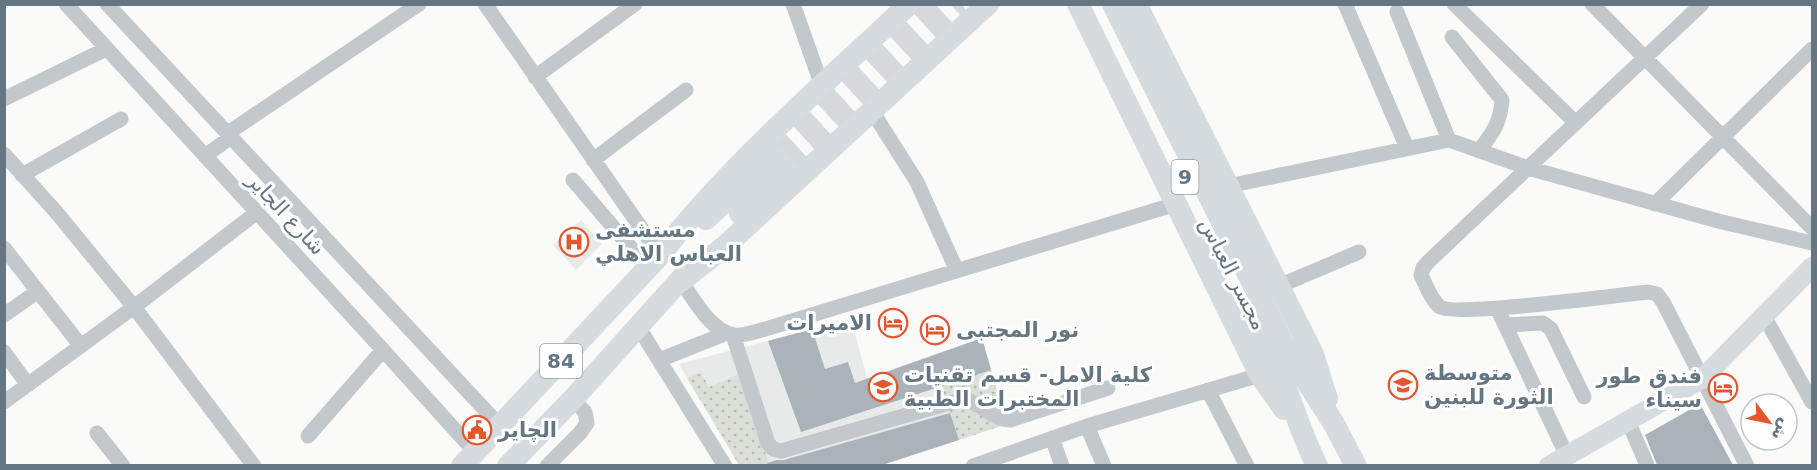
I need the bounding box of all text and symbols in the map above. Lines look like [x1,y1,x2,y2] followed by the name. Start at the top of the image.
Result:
[1172,160,1198,194] road number: 9
[241,167,330,260] street label: شارع الجاير
[1194,214,1272,334] street label: مجسر العباس
[595,218,742,266] place label: مستشفى العباس الاهلي
[558,226,590,258] hospital icon: مستشفى العباس الاهلي
[877,307,909,339] hotel icon: الاميرات
[786,311,872,335] place label: الاميرات
[919,314,951,346] hotel icon: نور المجتبى
[956,318,1079,342] place label: نور المجتبى
[540,344,582,378] road number: 84
[1424,361,1554,409] place label: متوسطة الثورة للبنين
[904,363,1153,411] place label: كلية الامل- قسم تقنيات المختبرات الطبية
[1595,364,1702,412] place label: فندق طور سيناء
[1387,369,1419,401] school or university icon: متوسطة الثورة للبنين
[867,371,899,403] school or university icon: كلية الامل- قسم تقنيات المختبرات الطبية
[1707,372,1739,404] hotel icon: فندق طور سيناء
[1739,392,1799,452] north arrow
[461,414,493,446] public building icon: الچاير
[1767,415,1795,444] text: ش
[497,418,557,442] place label: الچاير

